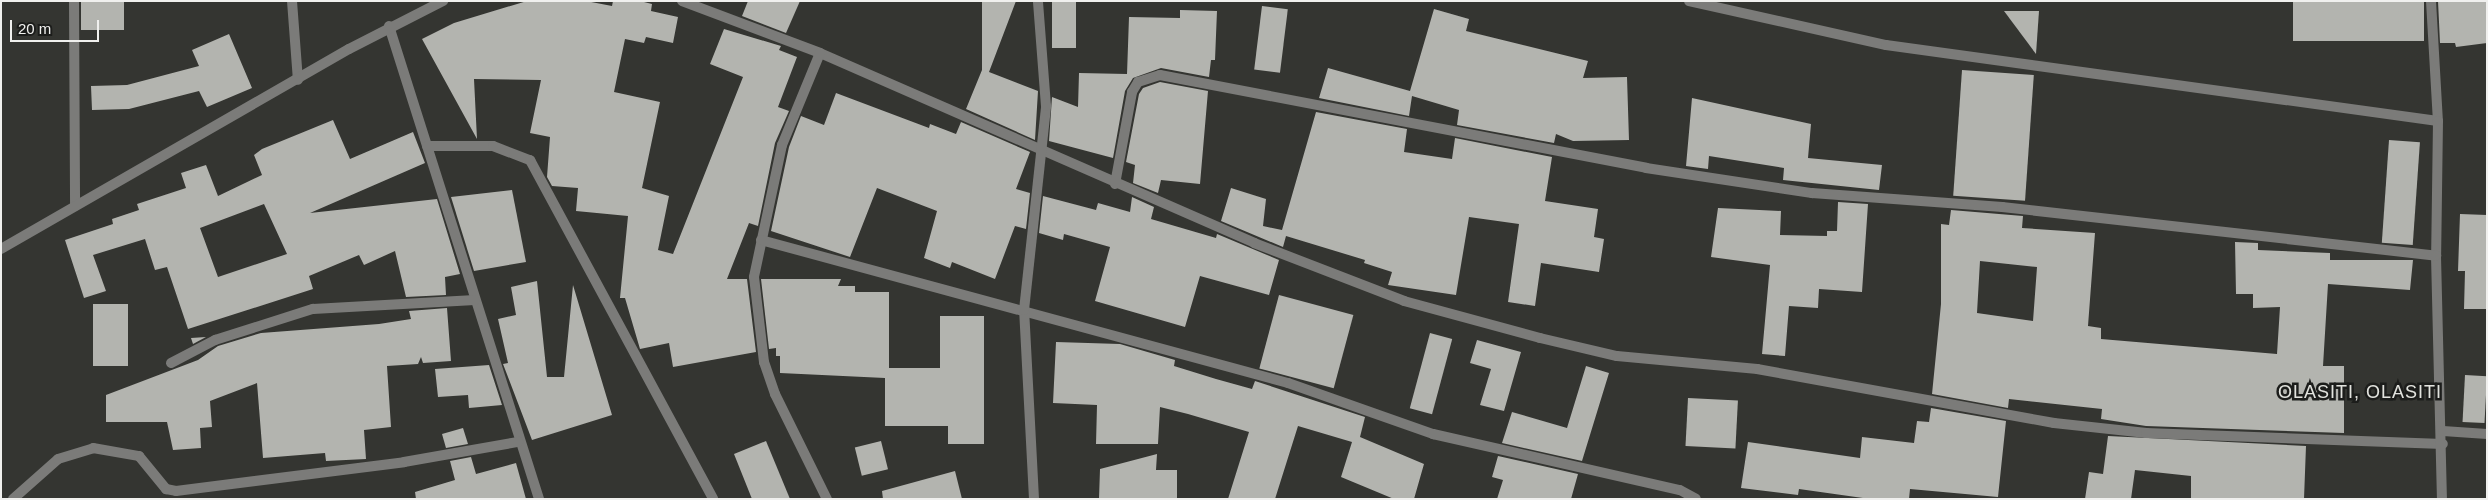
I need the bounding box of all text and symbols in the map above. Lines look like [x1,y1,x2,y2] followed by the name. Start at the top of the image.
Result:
[12,10,101,42] scale bar
[18,20,51,37] text: 20 m
[2276,381,2444,403] district label: OLASITI, OLASITI

